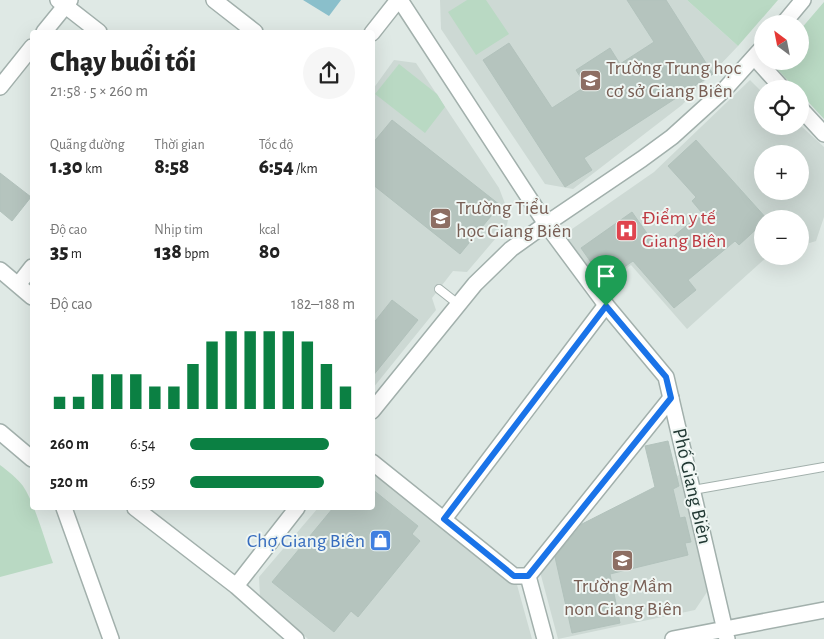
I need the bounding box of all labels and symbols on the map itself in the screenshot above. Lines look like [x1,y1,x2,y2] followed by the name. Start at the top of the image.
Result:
[754,15,809,70] north arrow
[606,58,741,101] place label: Trường Trung học cơ sở Giang Biên
[578,68,602,92] school or university icon: Trường Trung học cơ sở Giang Biên
[456,198,572,241] place label: Trường Tiểu học Giang Biên
[428,207,452,231] school or university icon: Trường Tiểu học Giang Biên
[642,208,726,251] place label: Điểm y tế Giang Biên
[614,218,638,242] hospital icon: Điểm y tế Giang Biên
[585,255,627,306] pin
[669,426,715,546] street label: Phố Giang Biên
[369,529,393,553] shop icon: Chợ Giang Biên
[247,531,365,551] place label: Chợ Giang Biên
[611,548,635,572] school or university icon: Trường Mầm non Giang Biên
[564,576,682,619] place label: Trường Mầm non Giang Biên

